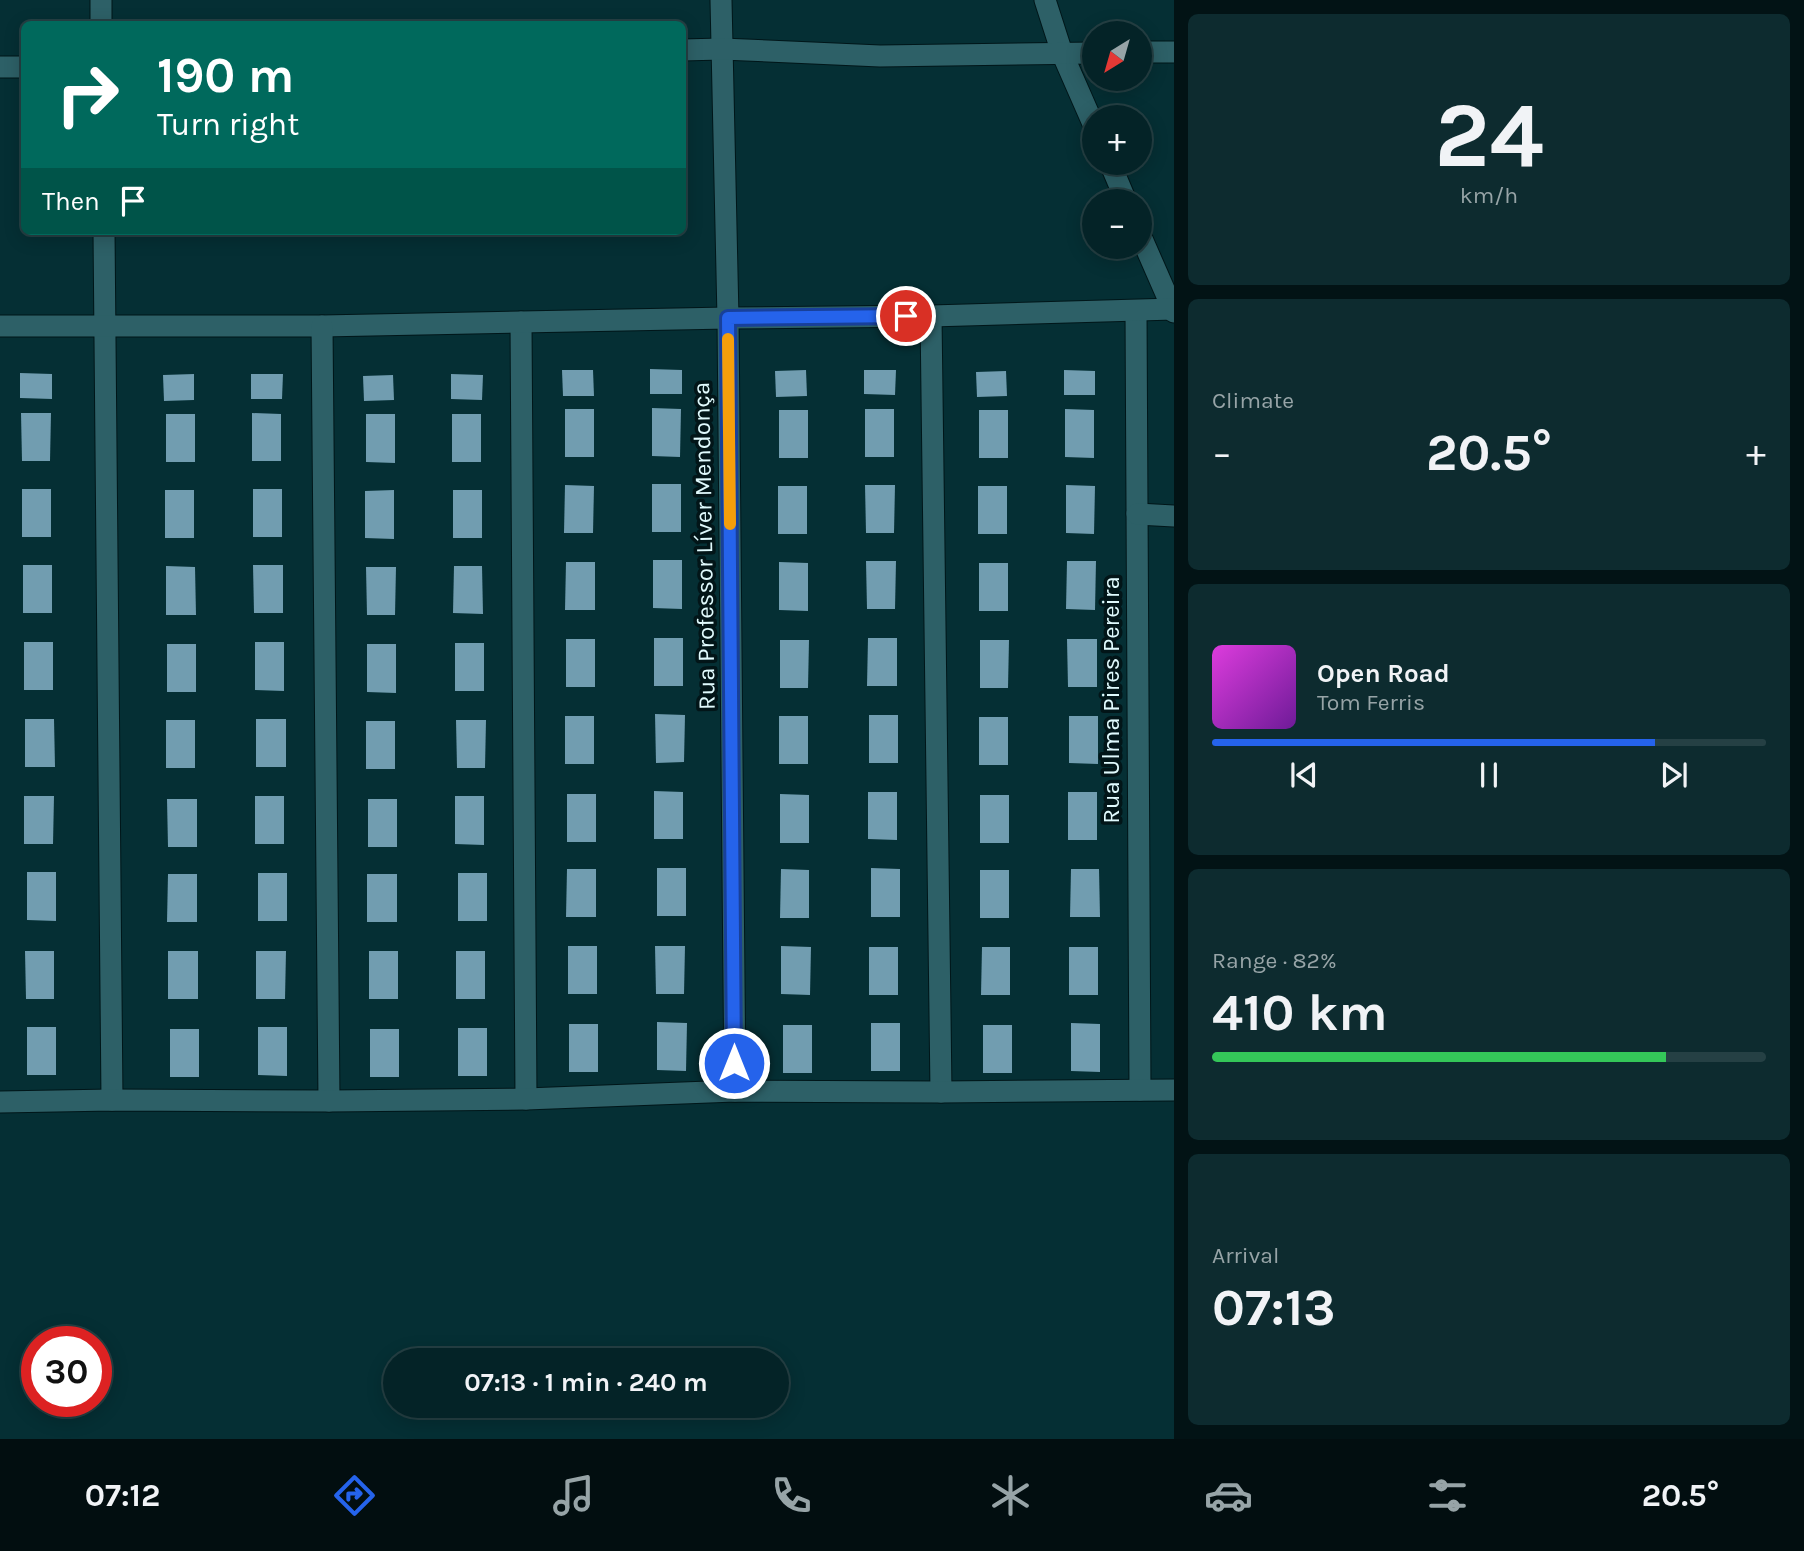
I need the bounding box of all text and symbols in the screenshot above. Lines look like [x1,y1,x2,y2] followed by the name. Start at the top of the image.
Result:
[1082,21,1152,91] north arrow
[1082,21,1152,259] map controls
[157,47,294,104] text: 190 m
[42,49,133,140] icon: right
[1434,83,1544,189] text: 24
[1082,105,1152,175] button: +
[157,106,299,143] text: Turn right
[114,182,152,220] icon: arrive
[1460,182,1518,209] text: km/h
[42,186,100,217] text: Then
[1082,189,1152,259] button: −
[876,286,936,346] pin
[887,297,925,335] icon: arrive
[687,382,721,710] street label: Rua Professor Líver Mendonça
[1212,387,1294,414] text: Climate
[1426,422,1552,483] text: 20.5°
[1212,431,1232,476] text: −
[1746,431,1766,476] text: +
[1097,576,1125,824] street label: Rua Ulma Pires Pereira
[1317,658,1450,689] text: Open Road
[1317,689,1425,716] text: Tom Ferris
[1285,756,1323,794] icon: previous
[1470,756,1508,794] icon: pause
[1655,756,1693,794] icon: next
[1212,947,1337,974] text: Range · 82%
[1212,982,1388,1043] text: 410 km
[697,1026,771,1100] position arrow
[1212,1242,1279,1269] text: Arrival
[1212,1277,1336,1338] text: 07:13
[21,1326,112,1417] speed limit sign: 30
[464,1367,708,1398] text: 07:13 · 1 min · 240 m
[330,1471,379,1520] icon: directions
[549,1471,598,1520] icon: music
[767,1471,816,1520] icon: phone
[986,1471,1035,1520] icon: climate
[1204,1471,1253,1520] icon: car
[1423,1471,1472,1520] icon: filters
[85,1477,160,1514] text: 07:12
[1642,1477,1719,1514] text: 20.5°

